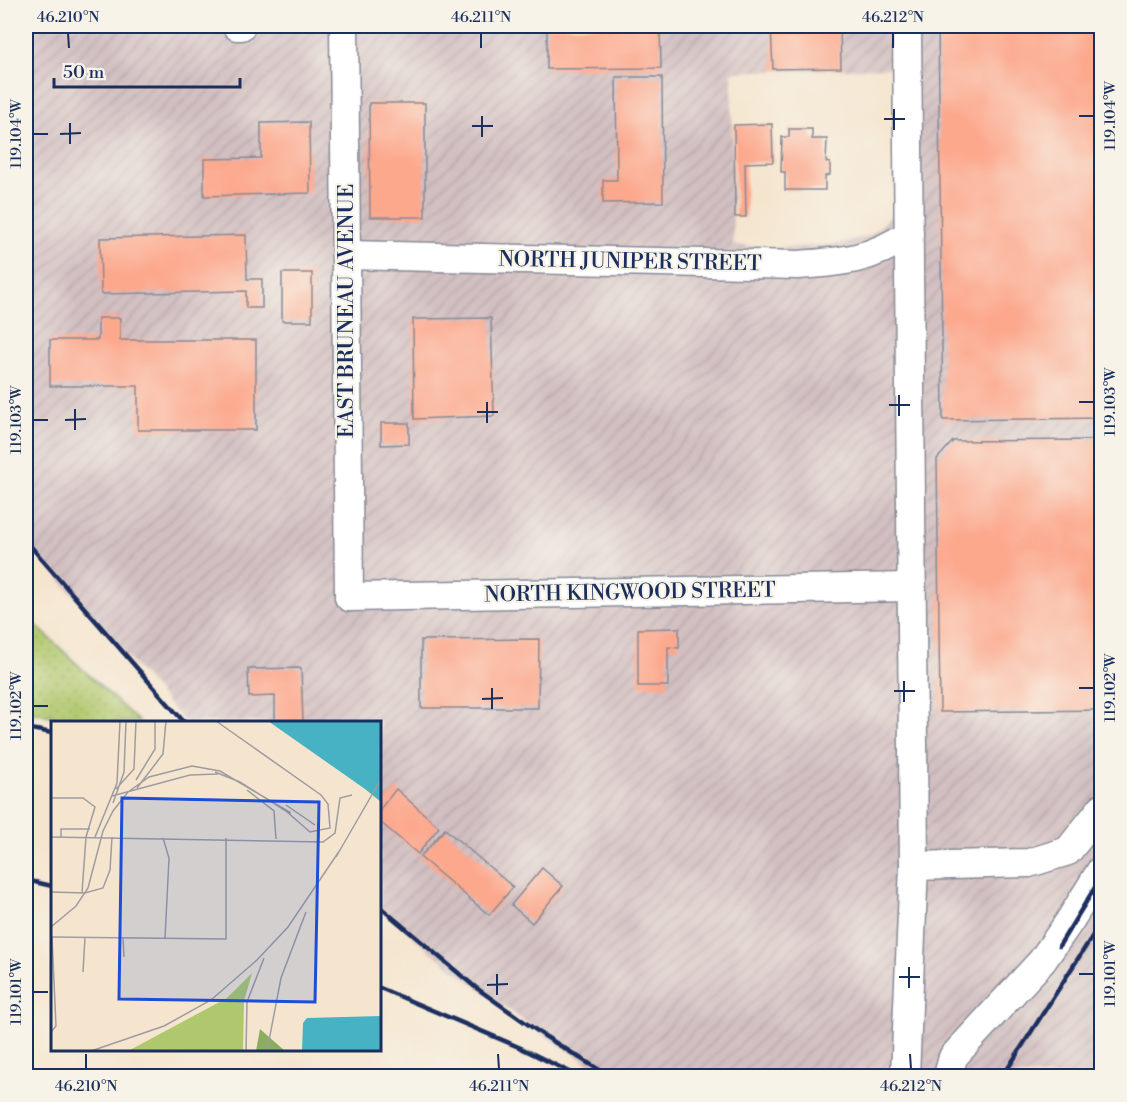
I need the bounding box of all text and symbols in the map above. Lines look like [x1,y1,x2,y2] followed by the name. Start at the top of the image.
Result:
[37,8,99,27] text: 46.210°N
[451,8,511,27] text: 46.211°N
[862,8,924,27] text: 46.212°N
[54,51,240,89] scale bar
[63,61,105,84] text: 50 m
[1101,81,1120,151] text: 119.104°W
[7,99,26,169] text: 119.104°W
[334,184,360,438] street label: EAST BRUNEAU AVENUE
[498,247,762,277] street label: NORTH JUNIPER STREET
[1101,367,1120,436] text: 119.103°W
[7,385,26,454] text: 119.103°W
[484,577,776,609] street label: NORTH KINGWOOD STREET
[1101,653,1120,722] text: 119.102°W
[7,671,26,740] text: 119.102°W
[51,721,381,1051] inset map
[1101,940,1120,1007] text: 119.101°W
[7,958,26,1025] text: 119.101°W
[55,1077,117,1096] text: 46.210°N
[469,1077,529,1096] text: 46.211°N
[880,1077,942,1096] text: 46.212°N

